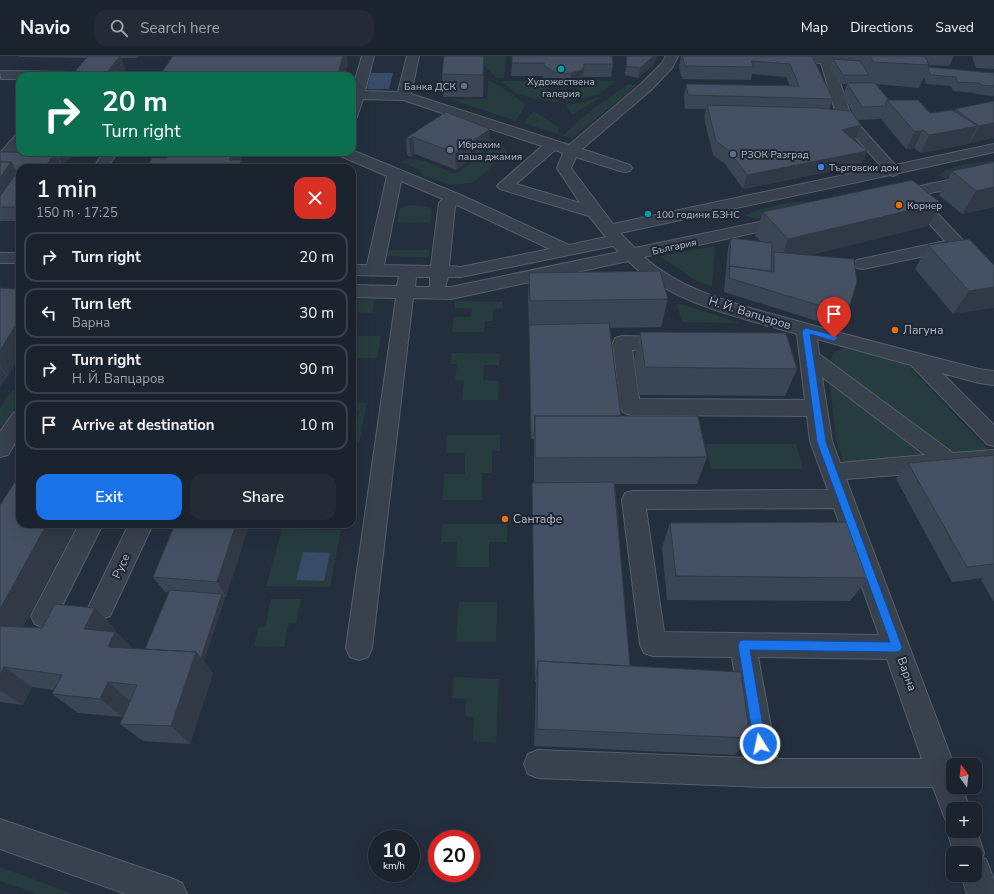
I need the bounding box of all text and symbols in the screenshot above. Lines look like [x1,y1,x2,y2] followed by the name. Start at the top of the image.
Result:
[94,10,374,46] search box
[20,15,70,41] text: Navio
[108,17,130,39] icon: search
[140,18,220,38] text: Search here
[801,18,828,37] text: Map
[850,18,913,37] text: Directions
[935,18,974,37] text: Saved
[556,64,566,74] marker: Художествена галерия
[527,75,595,101] place label: Художествена галерия
[404,80,457,94] place label: Банка ДСК
[459,81,469,91] marker: Банка ДСК
[102,83,168,121] text: 20 m
[36,88,88,140] icon: right
[102,119,181,143] text: Turn right
[458,138,522,164] place label: Ибрахим паша джамия
[445,145,455,155] marker: Ибрахим паша джамия
[741,148,809,162] place label: РЗОК Разград
[728,149,738,159] marker: РЗОК Разград
[829,161,899,175] place label: Търговски дом
[816,162,826,172] marker: Търговски дом
[36,173,97,205] text: 1 min
[294,177,336,219] button: close
[907,199,942,213] place label: Корнер
[894,200,904,210] marker: Корнер
[36,204,118,222] text: 150 m · 17:25
[656,208,740,222] place label: 100 години БЗНС
[643,209,653,219] marker: 100 години БЗНС
[651,235,698,259] street label: България
[38,246,60,268] icon: right
[72,247,141,267] text: Turn right
[299,247,334,267] text: 20 m
[707,293,794,333] street label: Н. Й. Вапцаров
[72,294,131,314] text: Turn left
[817,297,851,338] pin
[38,302,60,324] icon: left
[299,303,334,323] text: 30 m
[823,303,845,325] icon: arrive
[72,314,110,332] text: Варна
[903,322,943,338] place label: Лагуна
[890,325,900,335] marker: Лагуна
[72,350,141,370] text: Turn right
[38,358,60,380] icon: right
[299,359,334,379] text: 90 m
[72,370,164,388] text: Н. Й. Вапцаров
[38,414,60,436] icon: arrive
[72,415,215,435] text: Arrive at destination
[299,415,334,435] text: 10 m
[36,474,182,520] button: Exit
[190,474,336,520] button: Share
[513,511,562,527] place label: Сантафе
[500,514,510,524] marker: Сантафе
[108,551,134,581] street label: Русе
[893,655,921,693] street label: Варна
[739,723,781,765] position arrow
[946,758,982,794] north arrow
[946,758,982,882] map controls
[946,802,982,838] button: +
[428,830,480,882] speed limit sign: 20
[382,837,406,864] text: 10
[946,846,982,882] button: −
[383,859,405,873] text: km/h

